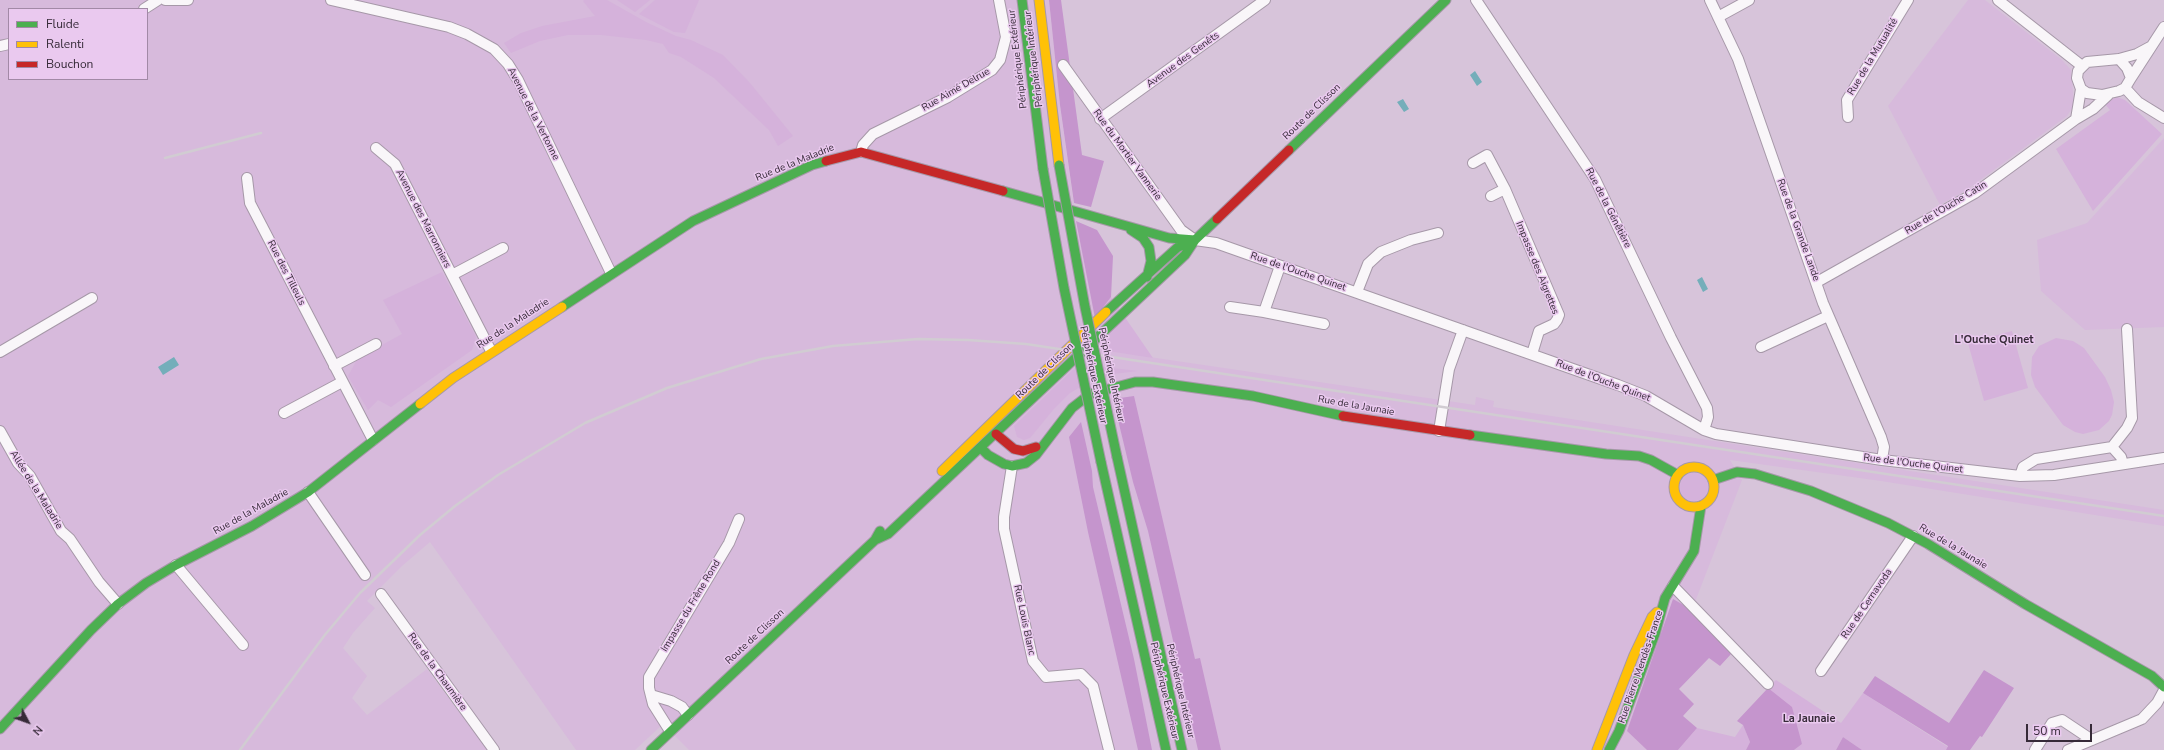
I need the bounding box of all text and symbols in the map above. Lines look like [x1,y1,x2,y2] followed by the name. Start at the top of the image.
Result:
[8,8,148,80] legend
[1006,9,1030,109] street label: Périphérique Extérieur
[1022,10,1046,108] street label: Périphérique Intérieur
[46,16,79,32] text: Fluide
[1845,16,1901,98] street label: Rue de la Mutualité
[1144,30,1222,90] street label: Avenue des Genêts
[46,36,84,52] text: Ralenti
[46,56,93,72] text: Bouchon
[504,66,562,162] street label: Avenue de la Vertonne
[920,66,992,114] street label: Rue Aimé Delrue
[1281,81,1343,143] street label: Route de Clisson
[1090,107,1164,203] street label: Rue du Mortier Vannerie
[754,142,836,184] street label: Rue de la Maladrie
[1583,166,1633,250] street label: Rue de la Génêtière
[393,168,453,270] street label: Avenue des Marronniers
[1774,177,1822,283] street label: Rue de la Grande Lande
[1903,179,1989,237] street label: Rue de l'Ouche Catin
[1513,220,1561,316] street label: Impasse des Aigrettes
[264,238,308,308] street label: Rue des Tilleuls
[1249,250,1347,294] street label: Rue de l'Ouche Quinet
[475,296,551,352] street label: Rue de la Maladrie
[1077,325,1109,425] street label: Périphérique Extérieur
[1095,326,1127,424] street label: Périphérique Intérieur
[1955,333,2033,347] district label: L'Ouche Quinet
[1014,340,1076,402] street label: Route de Clisson
[1554,357,1652,405] street label: Rue de l'Ouche Quinet
[1317,393,1395,419] street label: Rue de la Jaunaie
[7,449,65,531] street label: Allée de la Maladrie
[1862,452,1964,476] street label: Rue de l'Ouche Quinet
[211,486,291,538] street label: Rue de la Maladrie
[1917,522,1989,572] street label: Rue de la Jaunaie
[659,558,723,654] street label: Impasse du Frêne Rond
[1839,567,1895,641] street label: Rue de Cernavoda
[1011,584,1037,656] street label: Rue Louis Blanc
[723,607,787,667] street label: Route de Clisson
[1616,609,1666,725] street label: Rue Pierre Mendès-France
[405,631,469,713] street label: Rue de la Chaumière
[1147,641,1181,741] street label: Périphérique Extérieur
[1163,642,1197,740] street label: Périphérique Intérieur
[8,702,48,742] north arrow
[1783,712,1835,726] district label: La Jaunaie
[2028,716,2094,742] scale bar
[29,722,46,738] text: N
[2033,723,2061,739] text: 50 m

